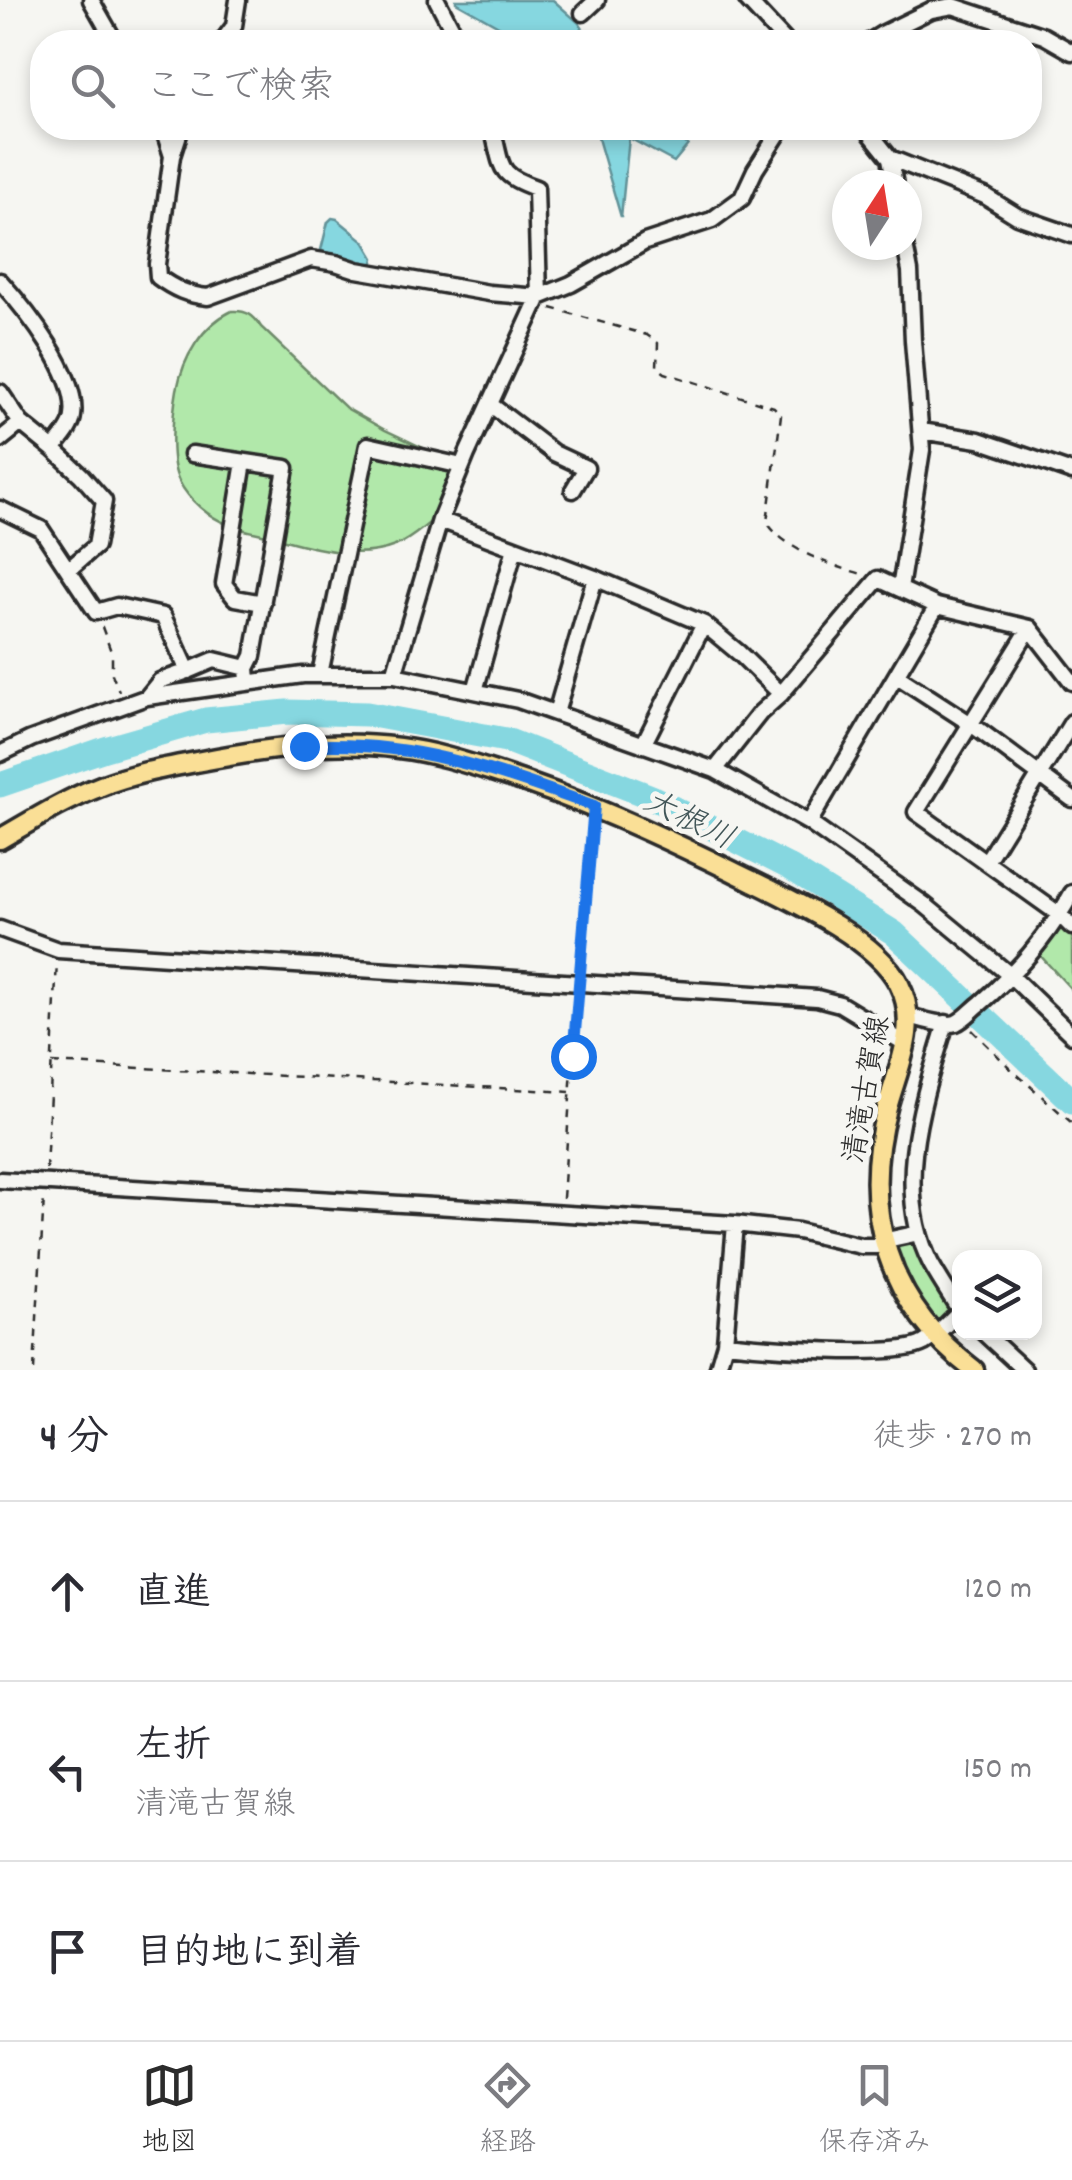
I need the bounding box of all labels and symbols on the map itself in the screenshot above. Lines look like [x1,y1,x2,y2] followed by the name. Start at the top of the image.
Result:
[832,170,922,260] north arrow
[282,724,328,770] route end
[635,781,741,864] water label: 大根川
[835,1012,904,1167] street label: 清滝古賀線
[551,1034,597,1080] route start

